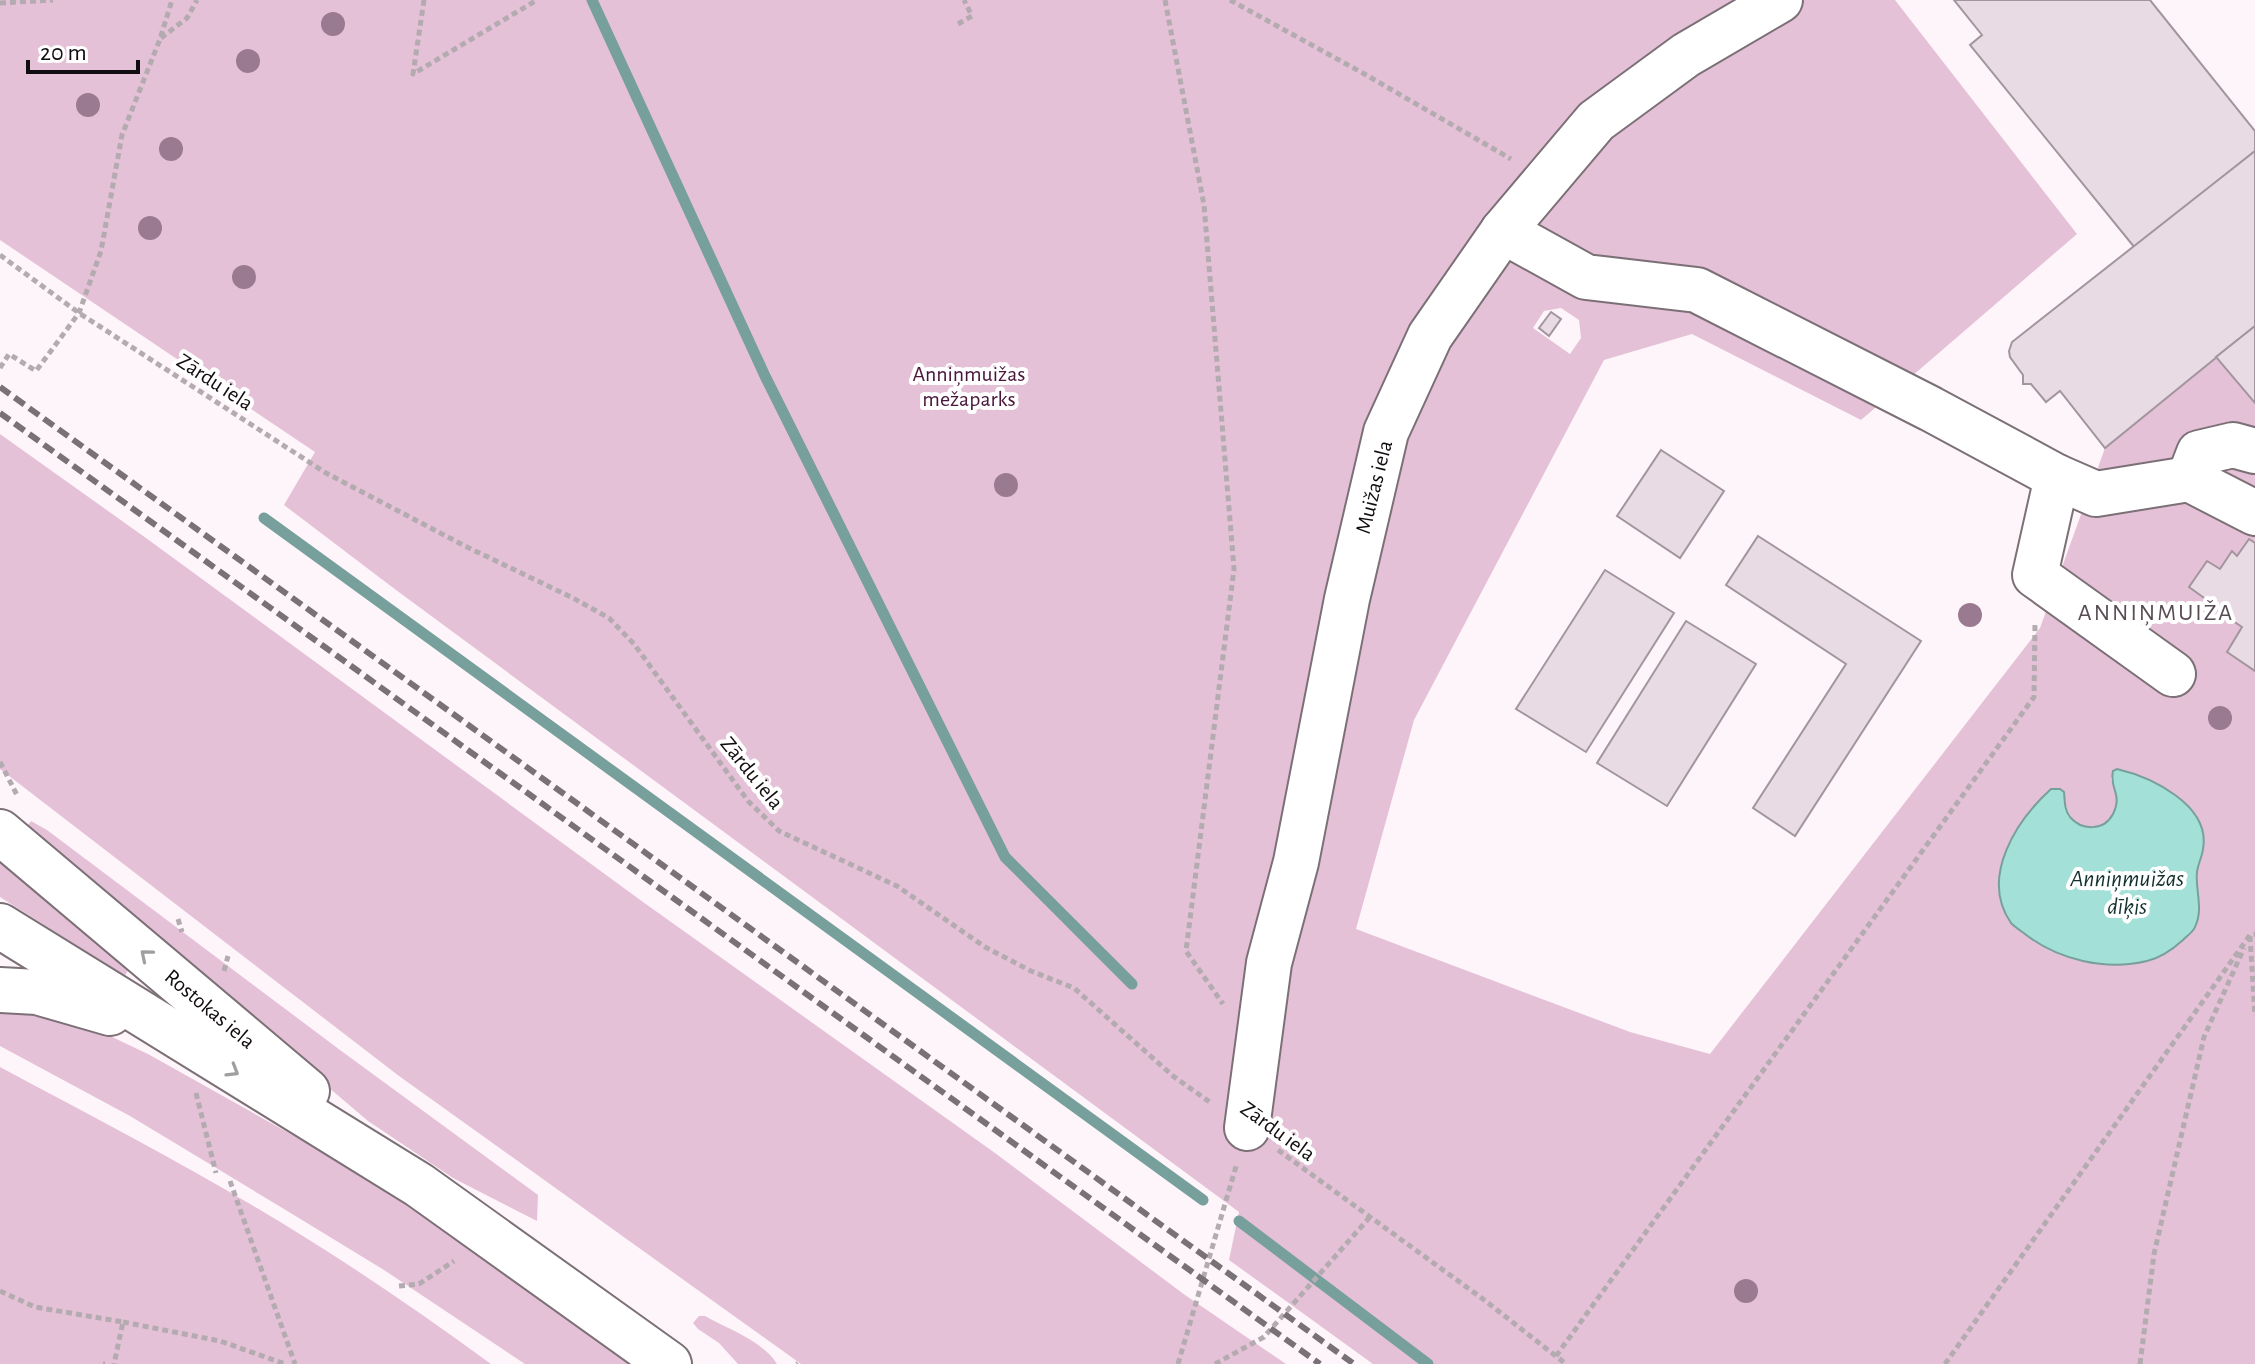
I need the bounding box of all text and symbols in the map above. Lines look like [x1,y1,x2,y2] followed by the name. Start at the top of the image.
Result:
[28,24,138,74] scale bar
[40,41,87,65] text: 20 m
[173,349,257,415] street label: Zārdu iela
[913,363,1025,410] park label: Anniņmuižas mežaparks
[1352,438,1396,536] street label: Muižas iela
[2078,600,2234,626] district label: ANNIŅMUIŽA
[716,733,788,813] street label: Zārdu iela
[2069,867,2184,920] water label: Anniņmuižas dīķis
[140,950,155,965] one-way arrow
[161,965,259,1053] street label: Rostokas iela
[224,1061,239,1077] one-way arrow
[1237,1097,1319,1165] street label: Zārdu iela

